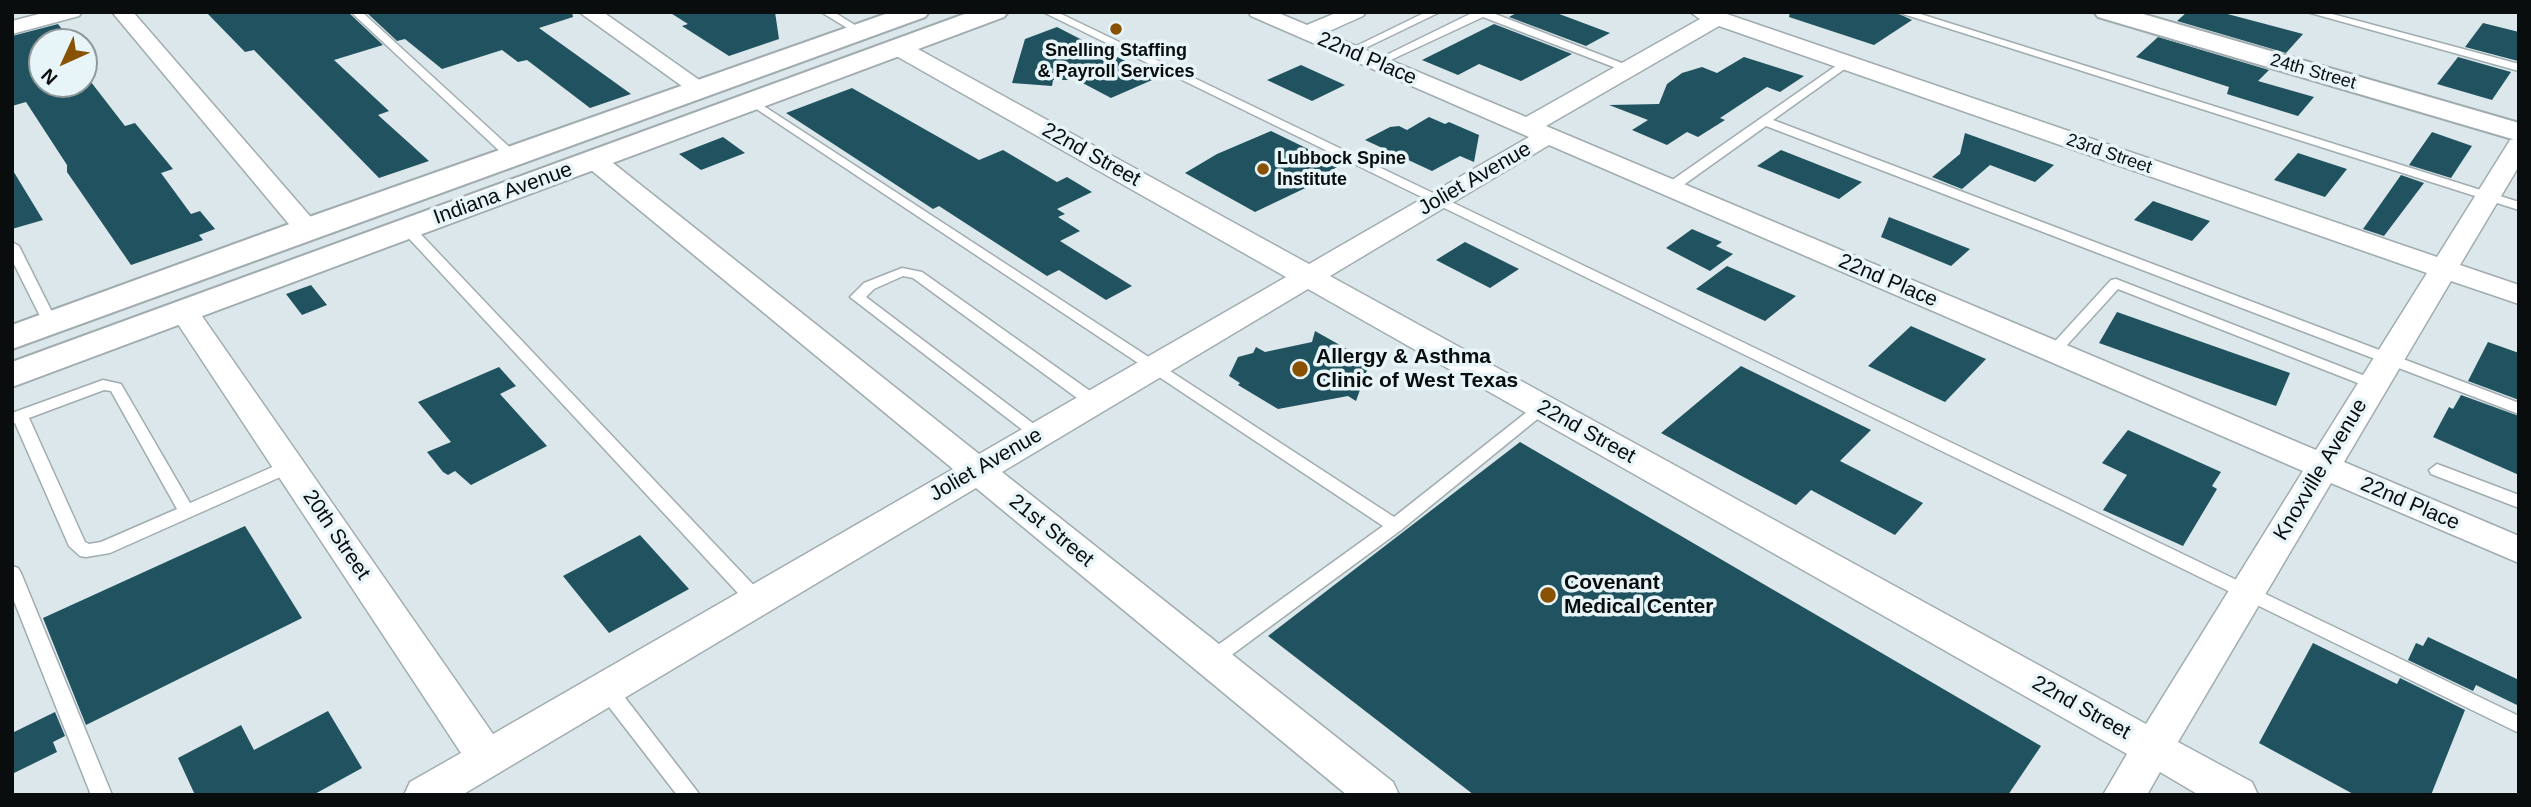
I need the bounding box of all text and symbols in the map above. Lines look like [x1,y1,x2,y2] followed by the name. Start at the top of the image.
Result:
[1108,21,1124,37] marker: Snelling Staffing & Payroll Services
[1314,27,1420,91] street label: 22nd Place
[28,28,98,98] north arrow
[1037,40,1195,82] place label: Snelling Staffing & Payroll Services
[2268,49,2358,95] street label: 24th Street
[37,65,61,89] text: N
[1037,118,1145,192] street label: 22nd Street
[2063,129,2155,179] street label: 23rd Street
[1414,137,1536,221] street label: Joliet Avenue
[1277,148,1406,190] place label: Lubbock Spine Institute
[430,157,576,231] street label: Indiana Avenue
[1255,161,1271,177] marker: Lubbock Spine Institute
[1835,249,1941,313] street label: 22nd Place
[1316,344,1518,394] place label: Allergy & Asthma Clinic of West Texas
[1290,359,1310,379] marker: Allergy & Asthma Clinic of West Texas
[1532,395,1640,469] street label: 22nd Street
[2269,395,2373,545] street label: Knoxville Avenue
[925,423,1047,507] street label: Joliet Avenue
[2357,472,2463,536] street label: 22nd Place
[297,485,375,585] street label: 20th Street
[1004,489,1098,573] street label: 21st Street
[1564,570,1713,620] place label: Covenant Medical Center
[1538,585,1558,605] marker: Covenant Medical Center
[2027,671,2135,745] street label: 22nd Street

